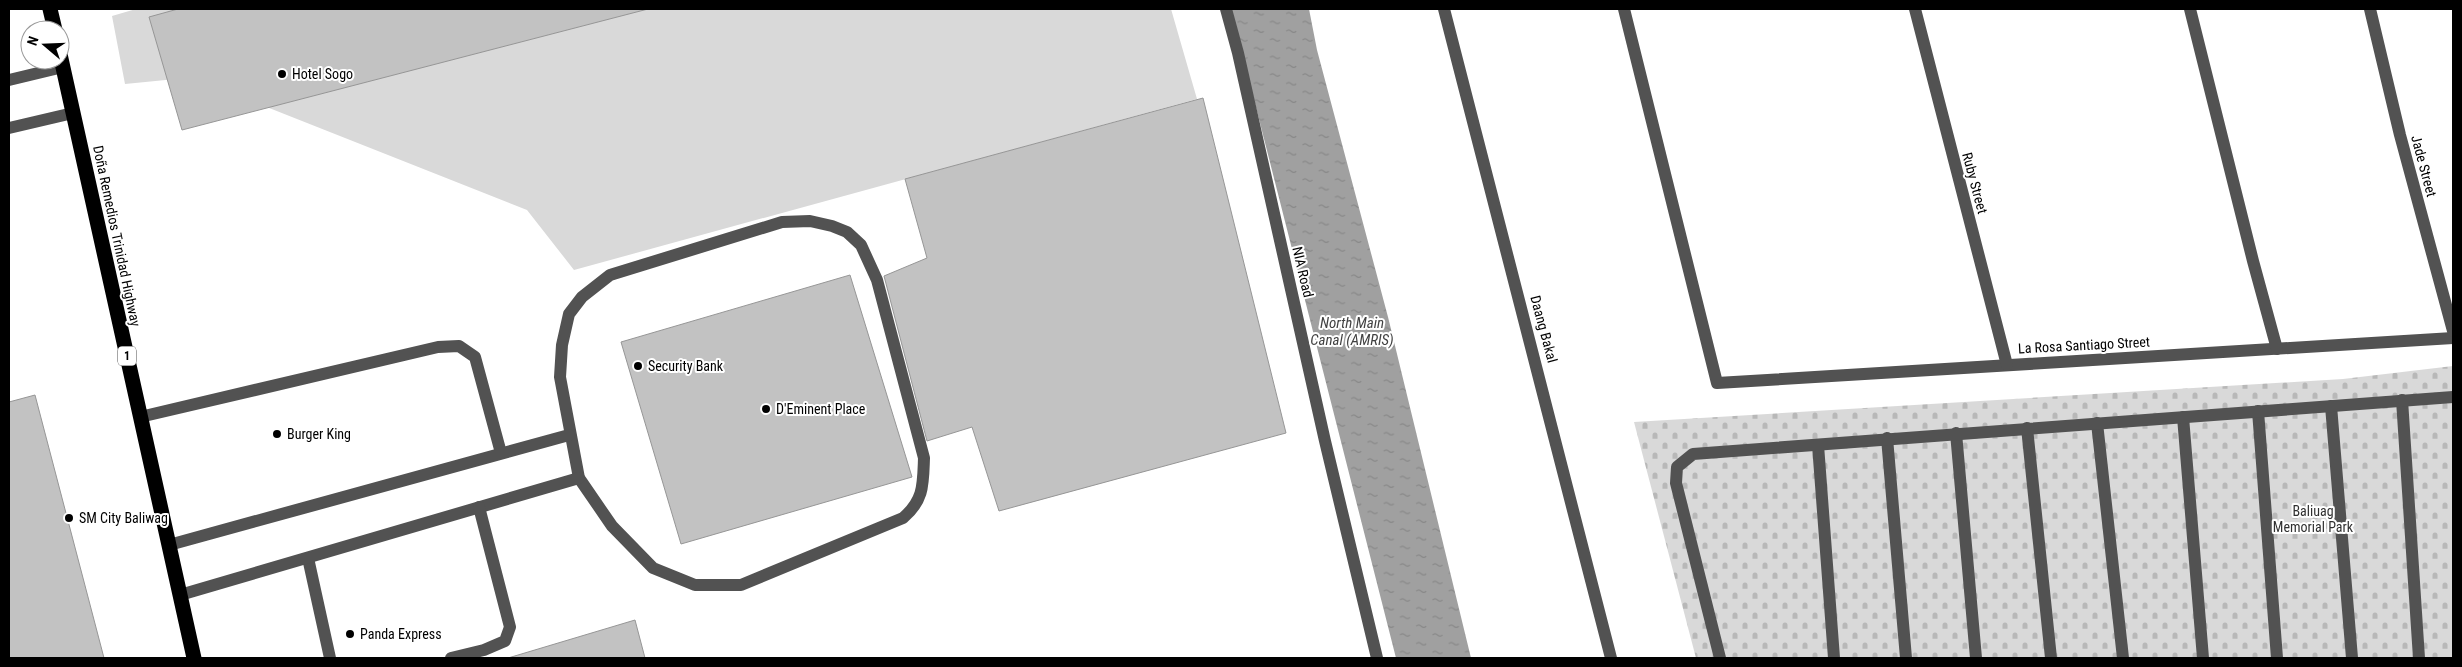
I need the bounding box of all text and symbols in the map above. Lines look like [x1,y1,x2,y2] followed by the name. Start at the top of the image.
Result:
[20,20,70,70] north arrow
[24,34,42,47] text: N
[292,66,353,82] place label: Hotel Sogo
[276,68,288,80] marker: Hotel Sogo
[2408,134,2440,198] street label: Jade Street
[90,144,144,328] street label: Doña Remedios Trinidad Highway
[1959,151,1991,215] street label: Ruby Street
[1289,245,1317,299] street label: NIA Road
[1527,294,1561,364] street label: Daang Bakal
[1310,314,1394,349] water label: North Main Canal (AMRIS)
[2018,334,2150,356] street label: La Rosa Santiago Street
[118,346,136,366] road number: 1
[648,358,724,374] place label: Security Bank
[632,360,644,372] marker: Security Bank
[776,401,866,417] place label: D'Eminent Place
[760,403,772,415] marker: D'Eminent Place
[287,426,351,442] place label: Burger King
[271,428,283,440] marker: Burger King
[2273,503,2354,535] park label: Baliuag Memorial Park
[79,510,168,526] place label: SM City Baliwag
[63,512,75,524] marker: SM City Baliwag
[360,626,442,642] place label: Panda Express
[344,628,356,640] marker: Panda Express

